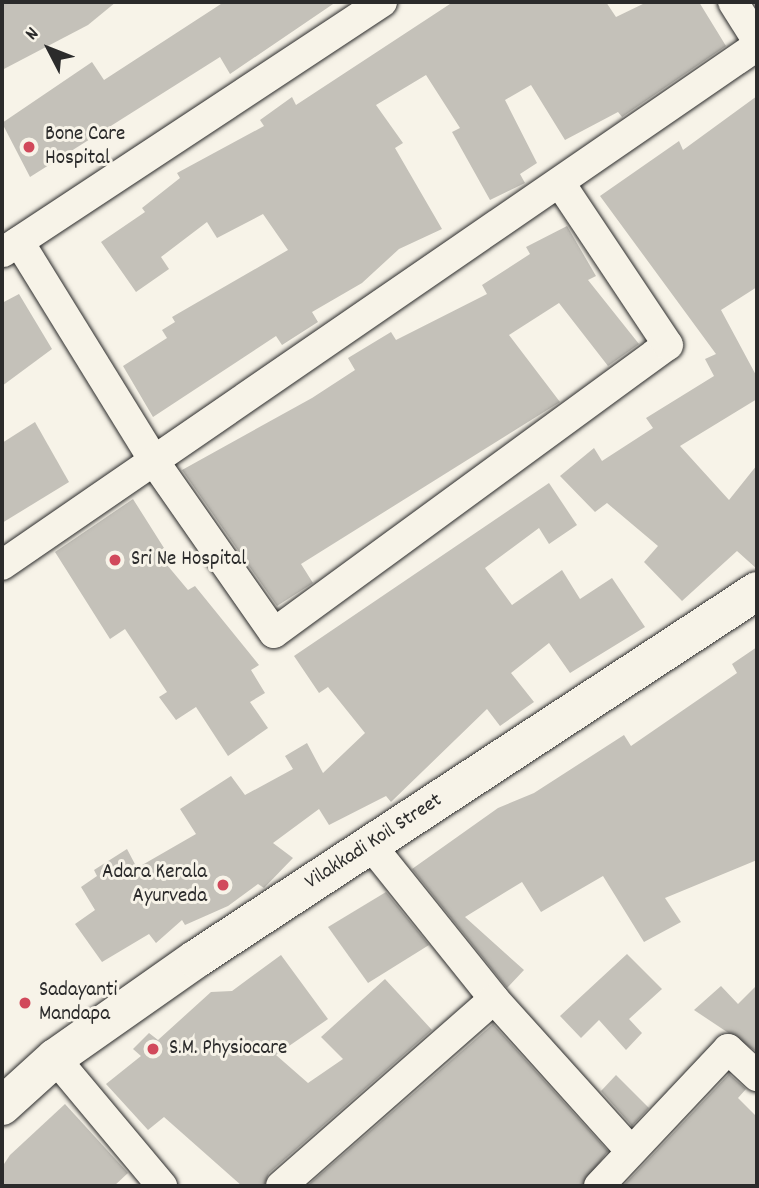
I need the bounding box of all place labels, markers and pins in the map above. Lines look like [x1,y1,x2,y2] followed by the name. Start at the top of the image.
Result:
[45,122,125,172] place label: Bone Care Hospital
[19,137,39,157] marker: Bone Care Hospital
[131,547,246,573] place label: Sri Ne Hospital
[105,550,125,570] marker: Sri Ne Hospital
[102,860,207,910] place label: Adara Kerala Ayurveda
[213,875,233,895] marker: Adara Kerala Ayurveda
[39,978,117,1028] place label: Sadayanti Mandapa
[17,995,33,1011] marker: Sadayanti Mandapa
[169,1036,287,1062] place label: S.M. Physiocare
[143,1039,163,1059] marker: S.M. Physiocare

